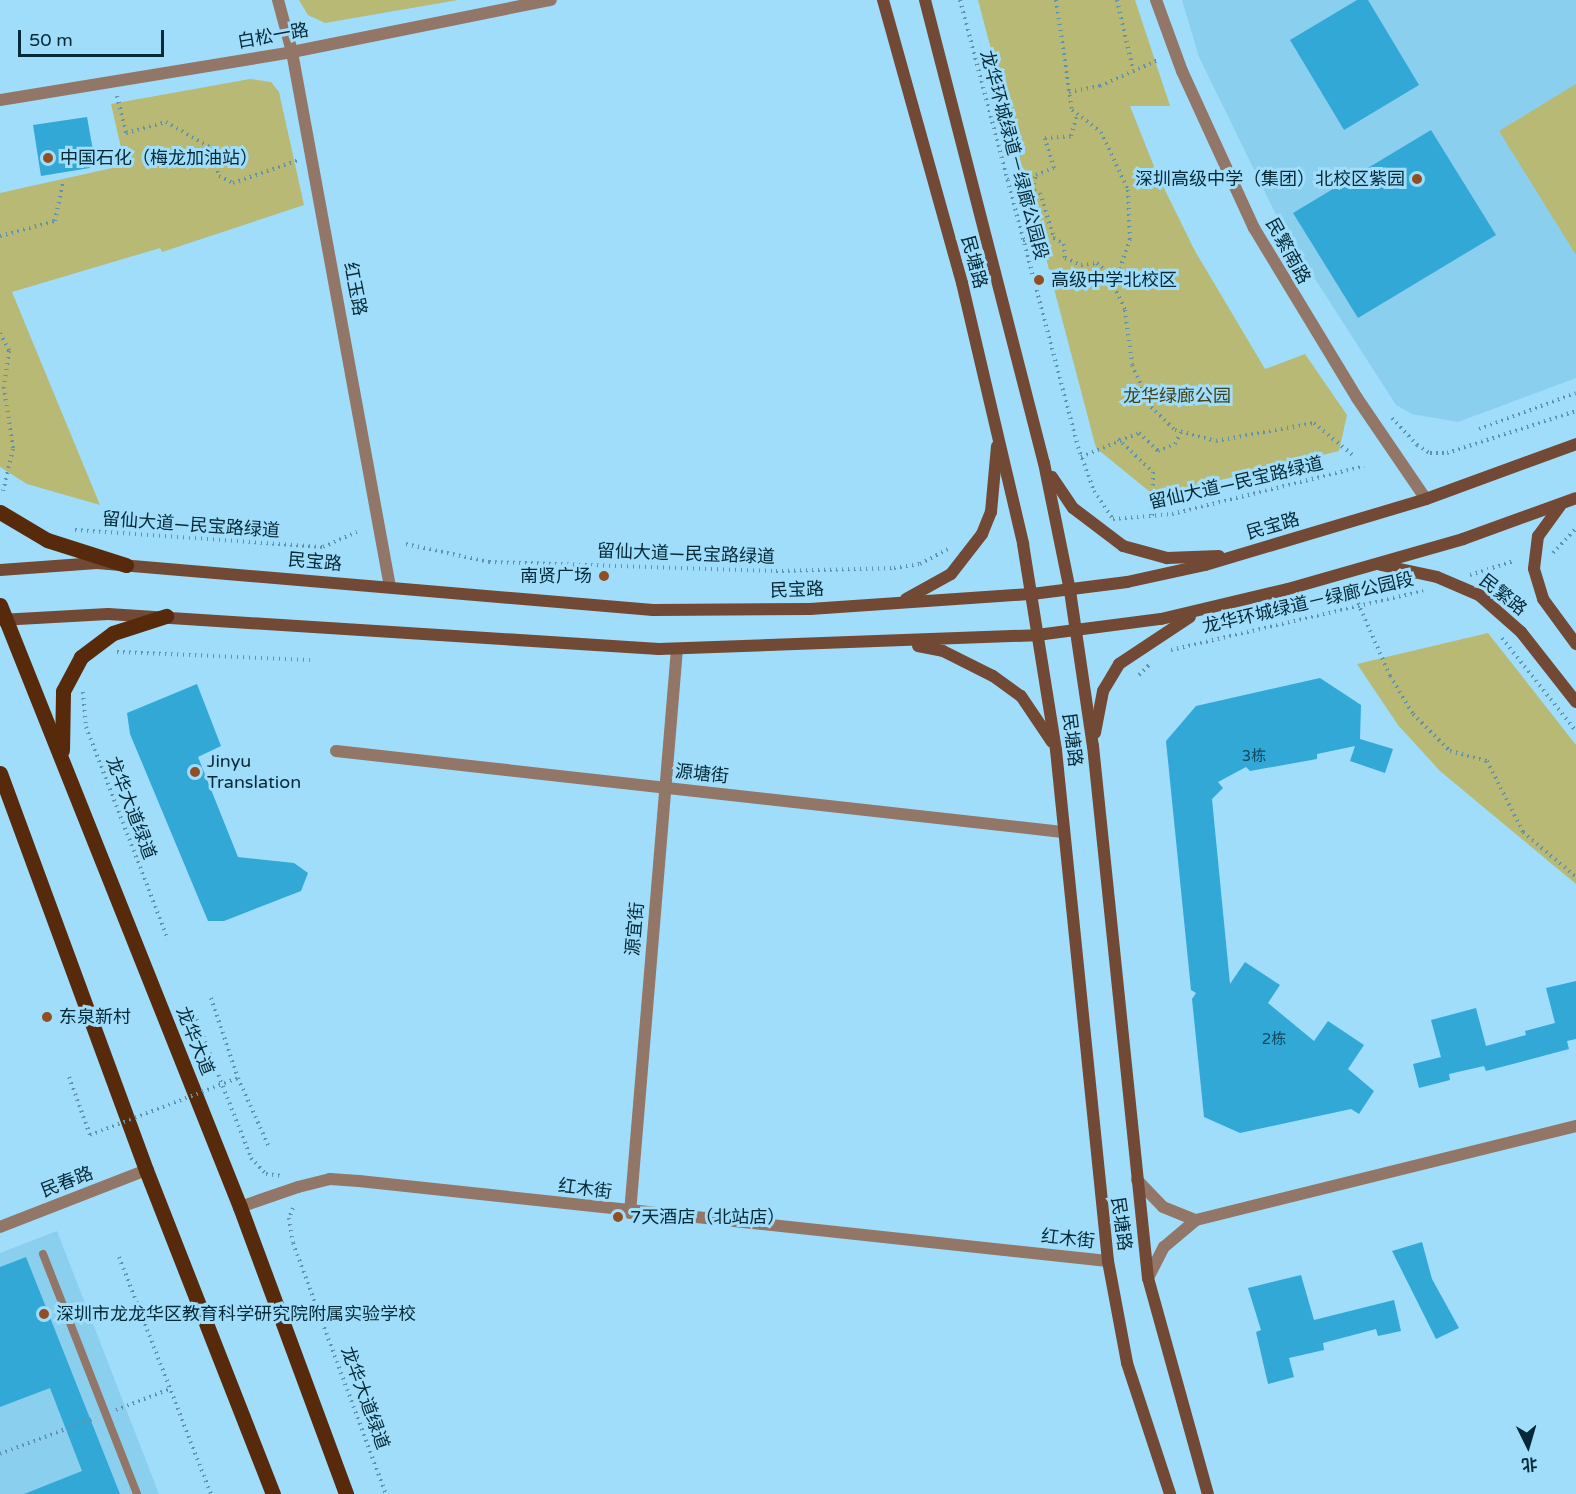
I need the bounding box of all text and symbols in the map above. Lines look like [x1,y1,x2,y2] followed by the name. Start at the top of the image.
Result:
[21,18,166,56] scale bar
[236,19,310,53] street label: 白松一路
[29,29,73,51] text: 50 m
[976,48,1052,262] street label: 龙华环城绿道－绿廊公园段
[60,147,258,169] place label: 中国石化（梅龙加油站）
[41,151,55,165] marker: 中国石化（梅龙加油站）
[1135,168,1405,190] place label: 深圳高级中学（集团）北校区紫园
[1410,172,1424,186] marker: 深圳高级中学（集团）北校区紫园
[1261,214,1315,288] street label: 民繁南路
[957,233,991,291] street label: 民塘路
[339,260,371,318] street label: 红玉路
[1051,269,1177,291] place label: 高级中学北校区
[1032,273,1046,287] marker: 高级中学北校区
[1123,385,1231,407] park label: 龙华绿廊公园
[1147,452,1325,514] street label: 留仙大道—民宝路绿道
[101,508,281,542] street label: 留仙大道—民宝路绿道
[1244,508,1302,544] street label: 民宝路
[597,540,775,568] street label: 留仙大道—民宝路绿道
[287,549,343,575] street label: 民宝路
[520,565,592,587] place label: 南贤广场
[1200,568,1416,638] street label: 龙华环城绿道－绿廊公园段
[597,569,611,583] marker: 南贤广场
[1475,570,1531,620] street label: 民繁路
[770,578,824,602] street label: 民宝路
[1058,712,1086,768] street label: 民塘路
[1242,748,1266,766] house number: 3栋
[207,751,301,794] place label: Jinyu Translation
[102,754,160,862] street label: 龙华大道绿道
[674,760,730,788] street label: 源塘街
[188,765,202,779] marker: Jinyu Translation
[622,901,648,957] street label: 源宜街
[172,1004,218,1078] street label: 龙华大道
[59,1006,131,1028] place label: 东泉新村
[40,1010,54,1024] marker: 东泉新村
[1262,1031,1286,1049] house number: 2栋
[38,1162,96,1202] street label: 民春路
[557,1175,613,1203] street label: 红木街
[1107,1196,1135,1252] street label: 民塘路
[630,1206,785,1228] place label: 7天酒店（北站店）
[611,1210,625,1224] marker: 7天酒店（北站店）
[1040,1225,1096,1253] street label: 红木街
[56,1303,416,1325] place label: 深圳市龙龙华区教育科学研究院附属实验学校
[37,1307,51,1321] marker: 深圳市龙龙华区教育科学研究院附属实验学校
[336,1344,394,1452] street label: 龙华大道绿道
[1498,1416,1558,1476] north arrow
[1521,1453,1538,1475] text: 北

